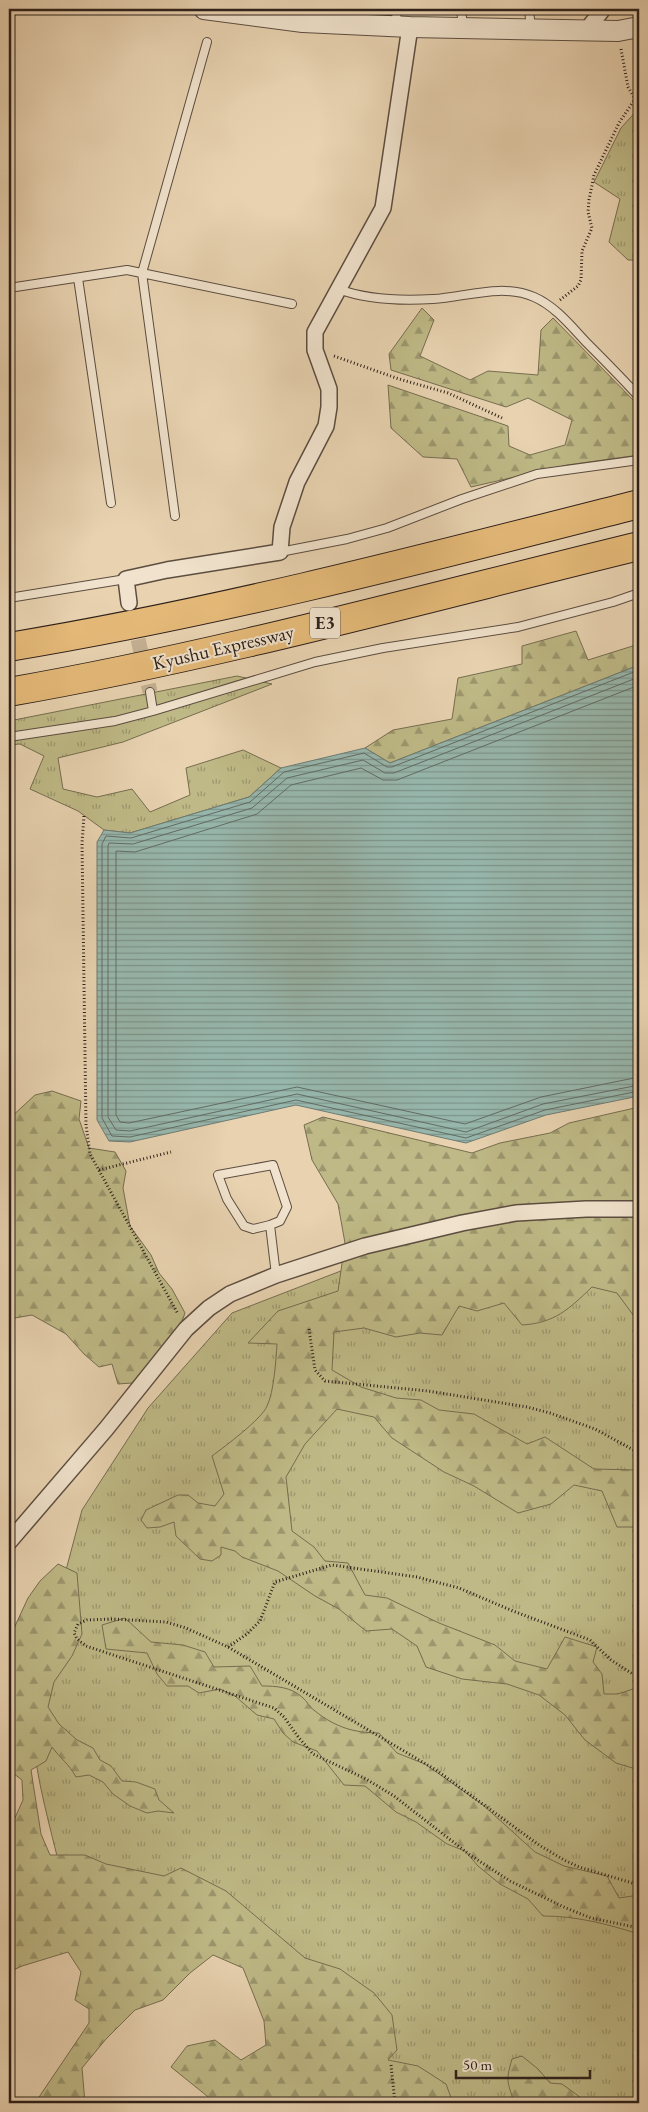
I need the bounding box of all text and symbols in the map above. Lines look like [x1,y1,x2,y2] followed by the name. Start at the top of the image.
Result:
[310,608,340,638] road number: E3
[150,619,297,676] street label: Kyushu Expressway
[456,2047,589,2079] scale bar
[463,2055,492,2074] text: 50 m

